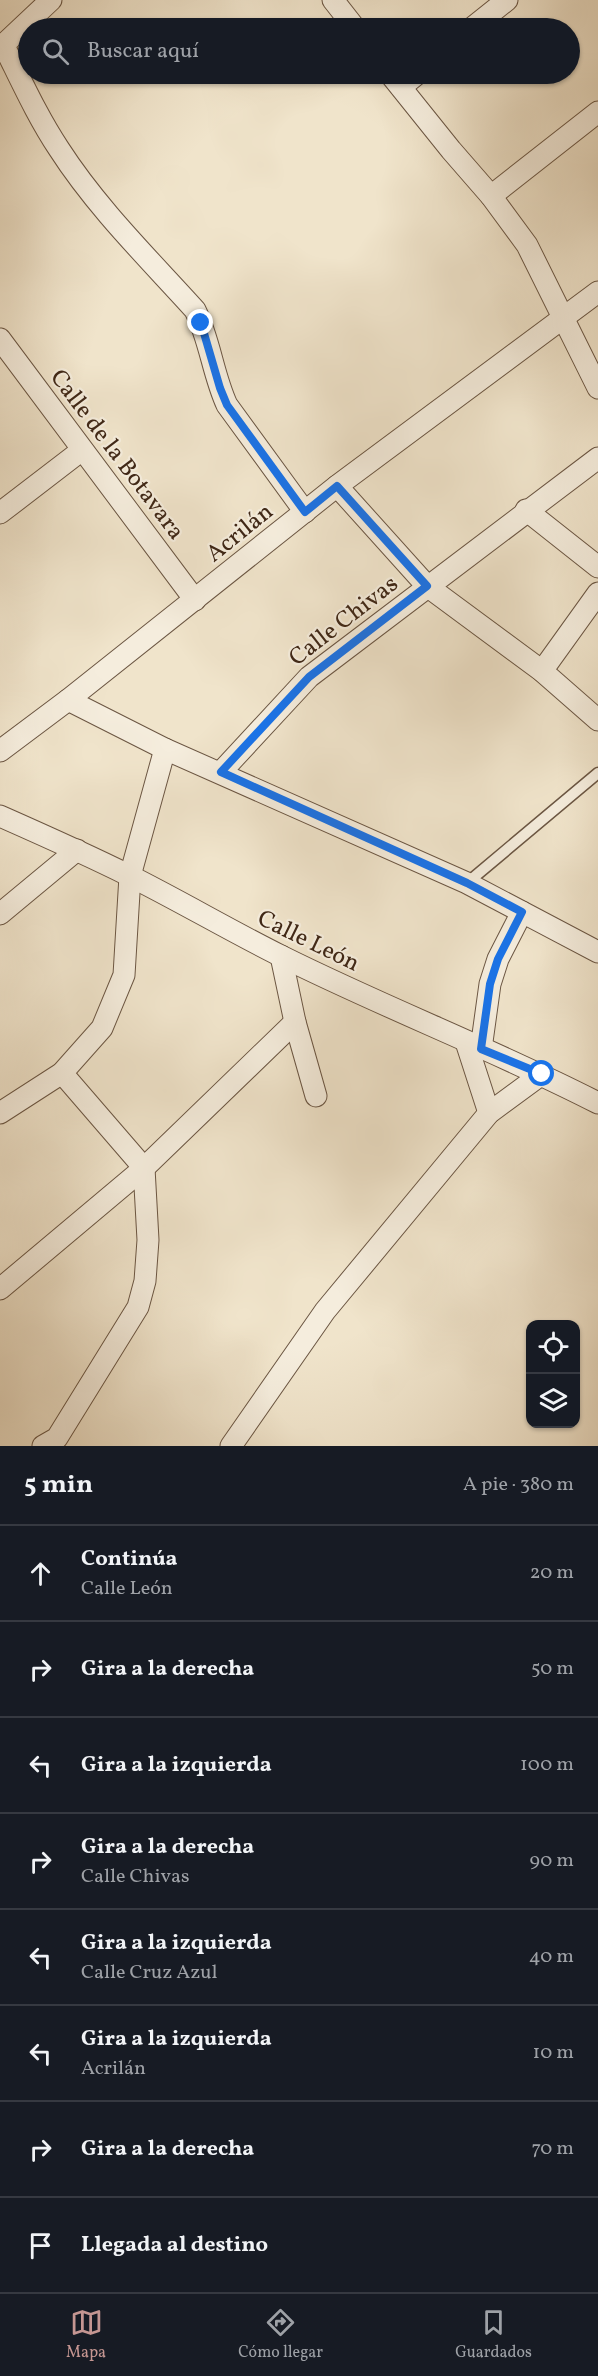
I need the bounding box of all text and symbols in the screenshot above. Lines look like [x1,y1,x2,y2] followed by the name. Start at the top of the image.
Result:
[18,18,580,84] search box
[39,35,72,68] icon: search
[87,36,199,67] text: Buscar aquí
[187,309,213,335] route end
[41,363,192,548] street label: Calle de la Botavara
[199,496,281,571] street label: Acrilán
[282,568,406,675] street label: Calle Chivas
[251,902,365,981] street label: Calle León
[528,1060,554,1086] route start
[526,1320,580,1428] map controls
[526,1320,580,1374] button: locate
[526,1374,580,1428] button: layers
[24,1467,93,1503] text: 5 min
[463,1471,574,1499] text: A pie · 380 m
[81,1544,178,1575] text: Continúa
[24,1557,57,1590] icon: ahead
[530,1559,574,1587] text: 20 m
[81,1575,173,1603] text: Calle León
[24,1653,57,1686] icon: right
[81,1654,254,1685] text: Gira a la derecha
[531,1655,574,1683] text: 50 m
[24,1749,57,1782] icon: left
[81,1750,272,1781] text: Gira a la izquierda
[520,1751,574,1779] text: 100 m
[81,1832,254,1863] text: Gira a la derecha
[24,1845,57,1878] icon: right
[530,1847,574,1875] text: 90 m
[81,1863,190,1891] text: Calle Chivas
[81,1928,272,1959] text: Gira a la izquierda
[24,1941,57,1974] icon: left
[529,1943,574,1971] text: 40 m
[81,1959,218,1987] text: Calle Cruz Azul
[81,2024,272,2055] text: Gira a la izquierda
[24,2037,57,2070] icon: left
[533,2039,574,2067] text: 10 m
[81,2055,146,2083] text: Acrilán
[24,2133,57,2166] icon: right
[81,2134,254,2165] text: Gira a la derecha
[531,2135,574,2163] text: 70 m
[24,2229,57,2262] icon: arrive
[81,2230,268,2261] text: Llegada al destino
[66,2306,106,2364] tab: Mapa
[238,2306,323,2364] tab: Cómo llegar
[455,2306,532,2364] tab: Guardados

